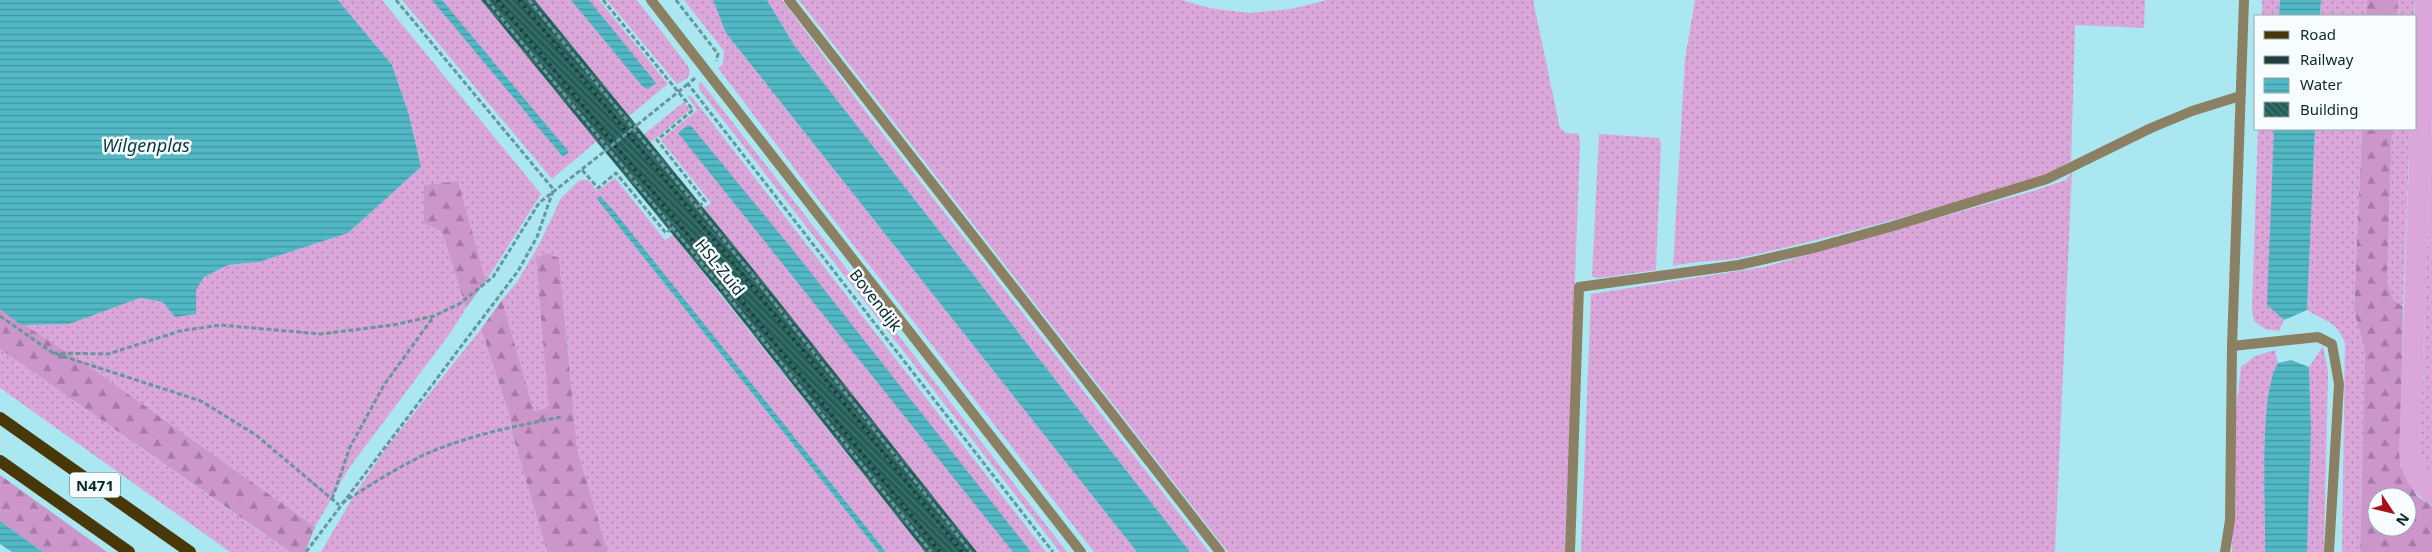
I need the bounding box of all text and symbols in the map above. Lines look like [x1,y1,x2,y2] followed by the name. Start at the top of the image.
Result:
[2254,15,2417,130] legend
[2300,24,2336,44] text: Road
[2300,49,2354,69] text: Railway
[2300,74,2342,94] text: Water
[2300,99,2358,119] text: Building
[102,133,190,157] water label: Wilgenplas
[690,234,750,300] street label: HSL-Zuid
[845,264,908,336] street label: Bovendijk
[70,472,120,498] road number: N471
[2367,487,2417,537] north arrow
[2392,510,2414,530] text: N

